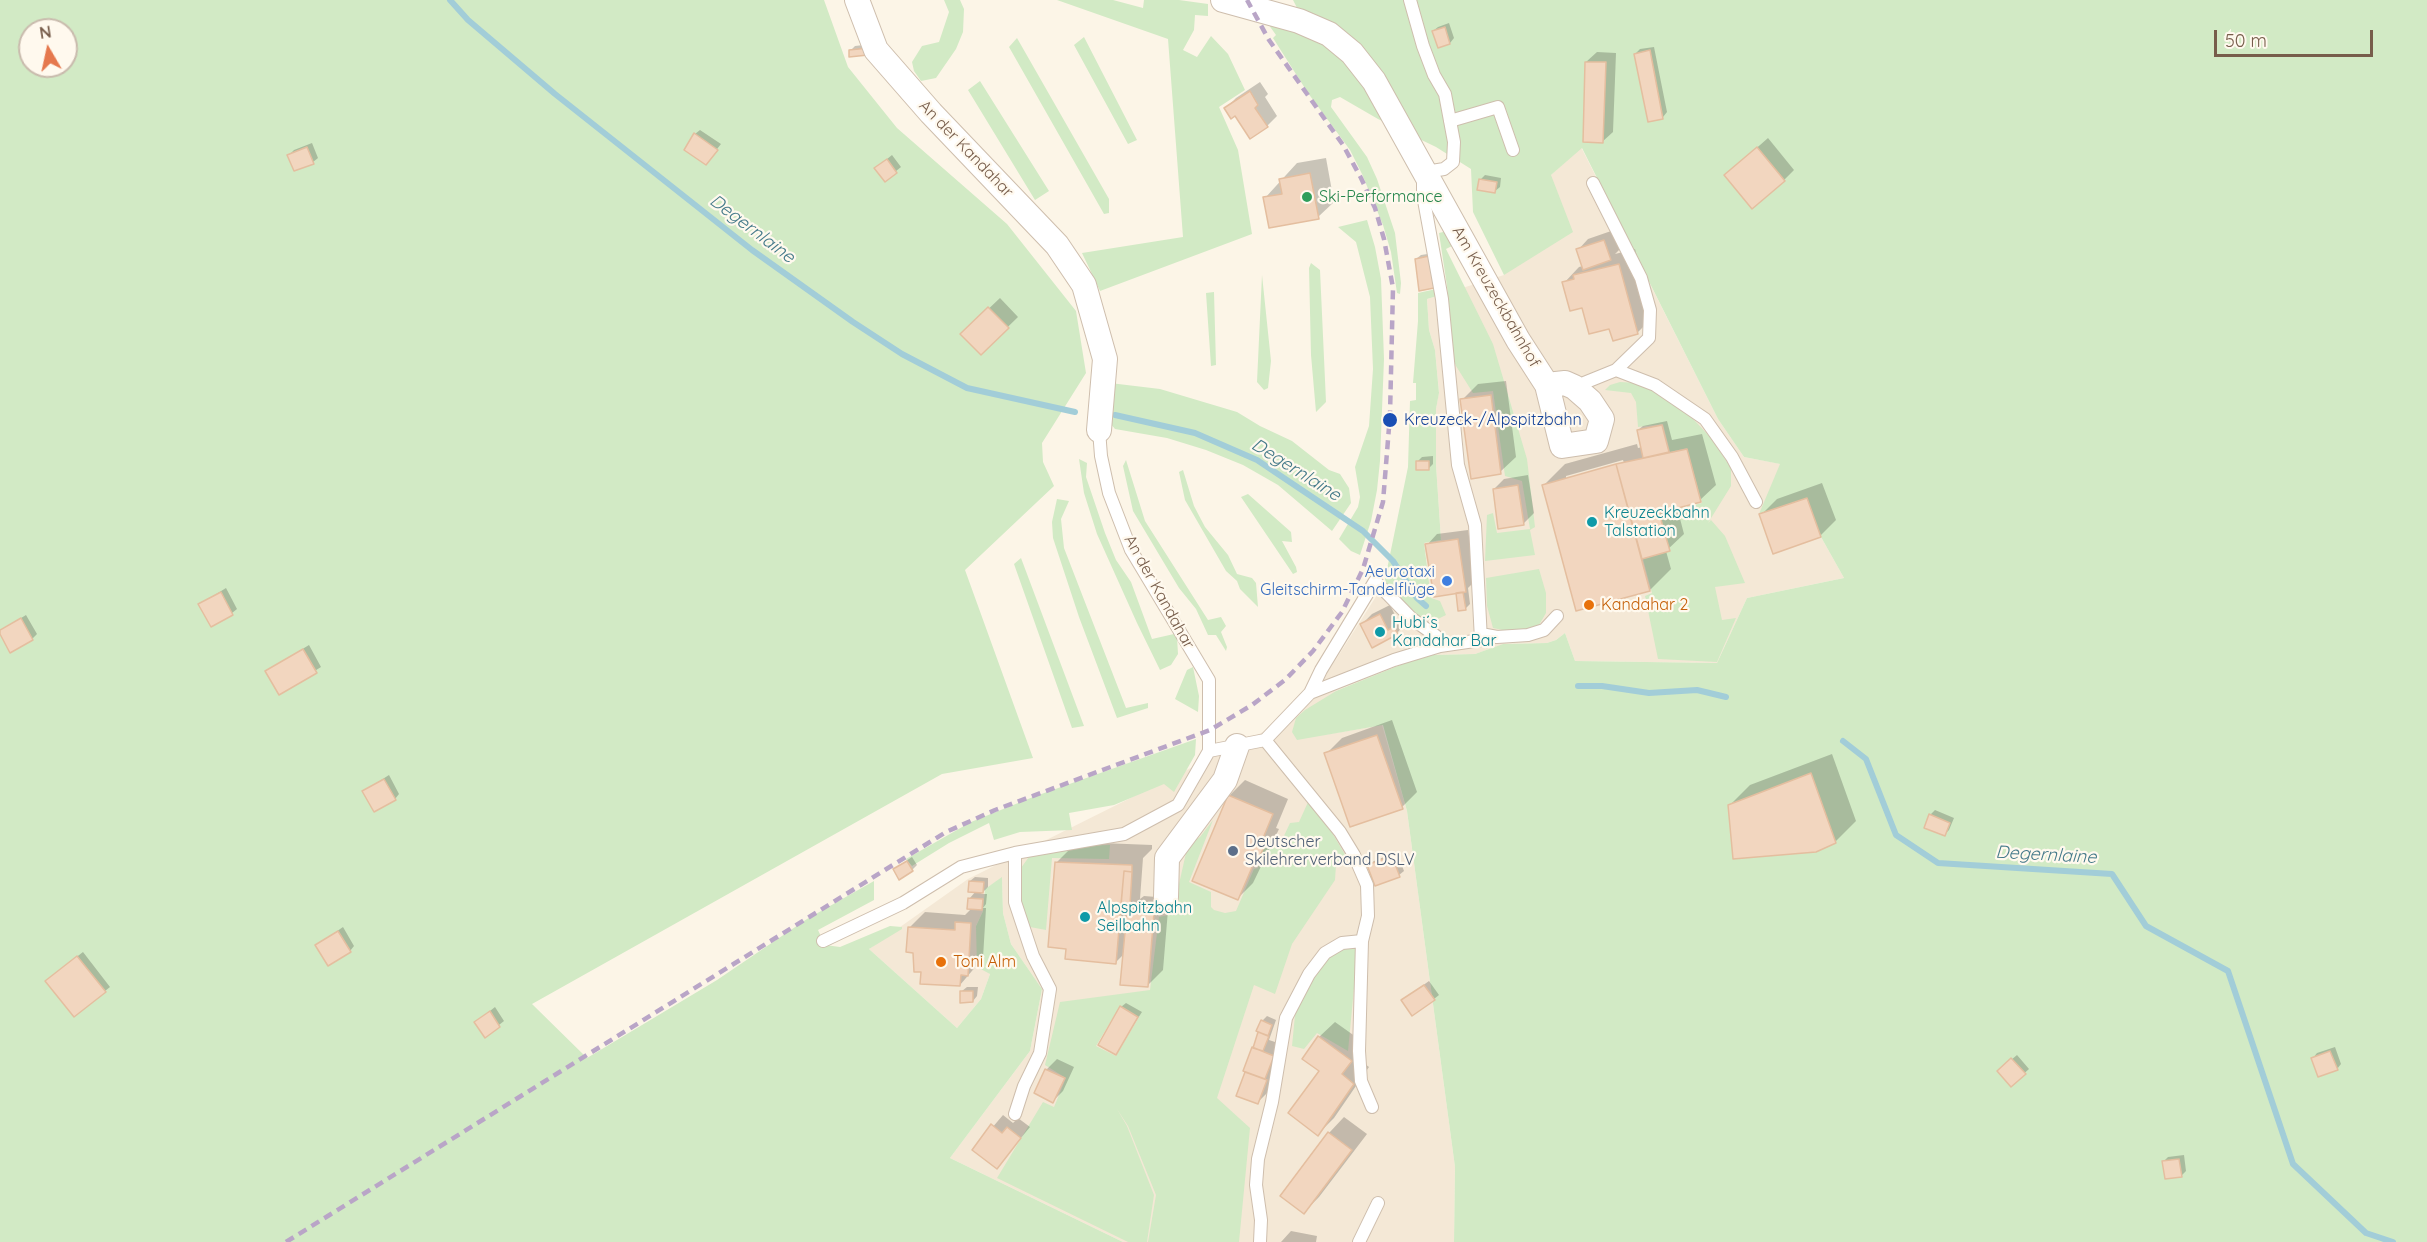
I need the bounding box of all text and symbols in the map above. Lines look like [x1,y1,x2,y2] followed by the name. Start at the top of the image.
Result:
[18,18,78,78] north arrow
[2217,18,2376,56] scale bar
[38,21,53,43] text: N
[2225,29,2267,52] text: 50 m
[915,97,1017,201] street label: An der Kandahar
[1319,187,1443,207] place label: Ski-Performance
[705,190,799,268] water label: Degernlaine
[1300,190,1314,204] marker: Ski-Performance
[1448,223,1544,371] street label: Am Kreuzeckbahnhof
[1404,410,1582,430] place label: Kreuzeck-/Alpspitzbahn
[1381,411,1399,429] marker: Kreuzeck-/Alpspitzbahn
[1247,434,1345,506] water label: Degernlaine
[1604,503,1710,541] place label: Kreuzeckbahn Talstation
[1585,515,1599,529] marker: Kreuzeckbahn Talstation
[1120,532,1198,652] street label: An der Kandahar
[1260,562,1435,600] place label: Aeurotaxi Gleitschirm-Tandelflüge
[1440,574,1454,588] marker: Aeurotaxi Gleitschirm-Tandelflüge
[1601,595,1688,615] place label: Kandahar 2
[1582,598,1596,612] marker: Kandahar 2
[1392,613,1497,651] place label: Hubi´s Kandahar Bar
[1373,625,1387,639] marker: Hubi´s Kandahar Bar
[1245,832,1415,870] place label: Deutscher Skilehrerverband DSLV
[1995,842,2097,868] water label: Degernlaine
[1226,844,1240,858] marker: Deutscher Skilehrerverband DSLV
[1097,898,1192,936] place label: Alpspitzbahn Seilbahn
[1078,910,1092,924] marker: Alpspitzbahn Seilbahn
[953,952,1016,972] place label: Toni Alm
[934,955,948,969] marker: Toni Alm

